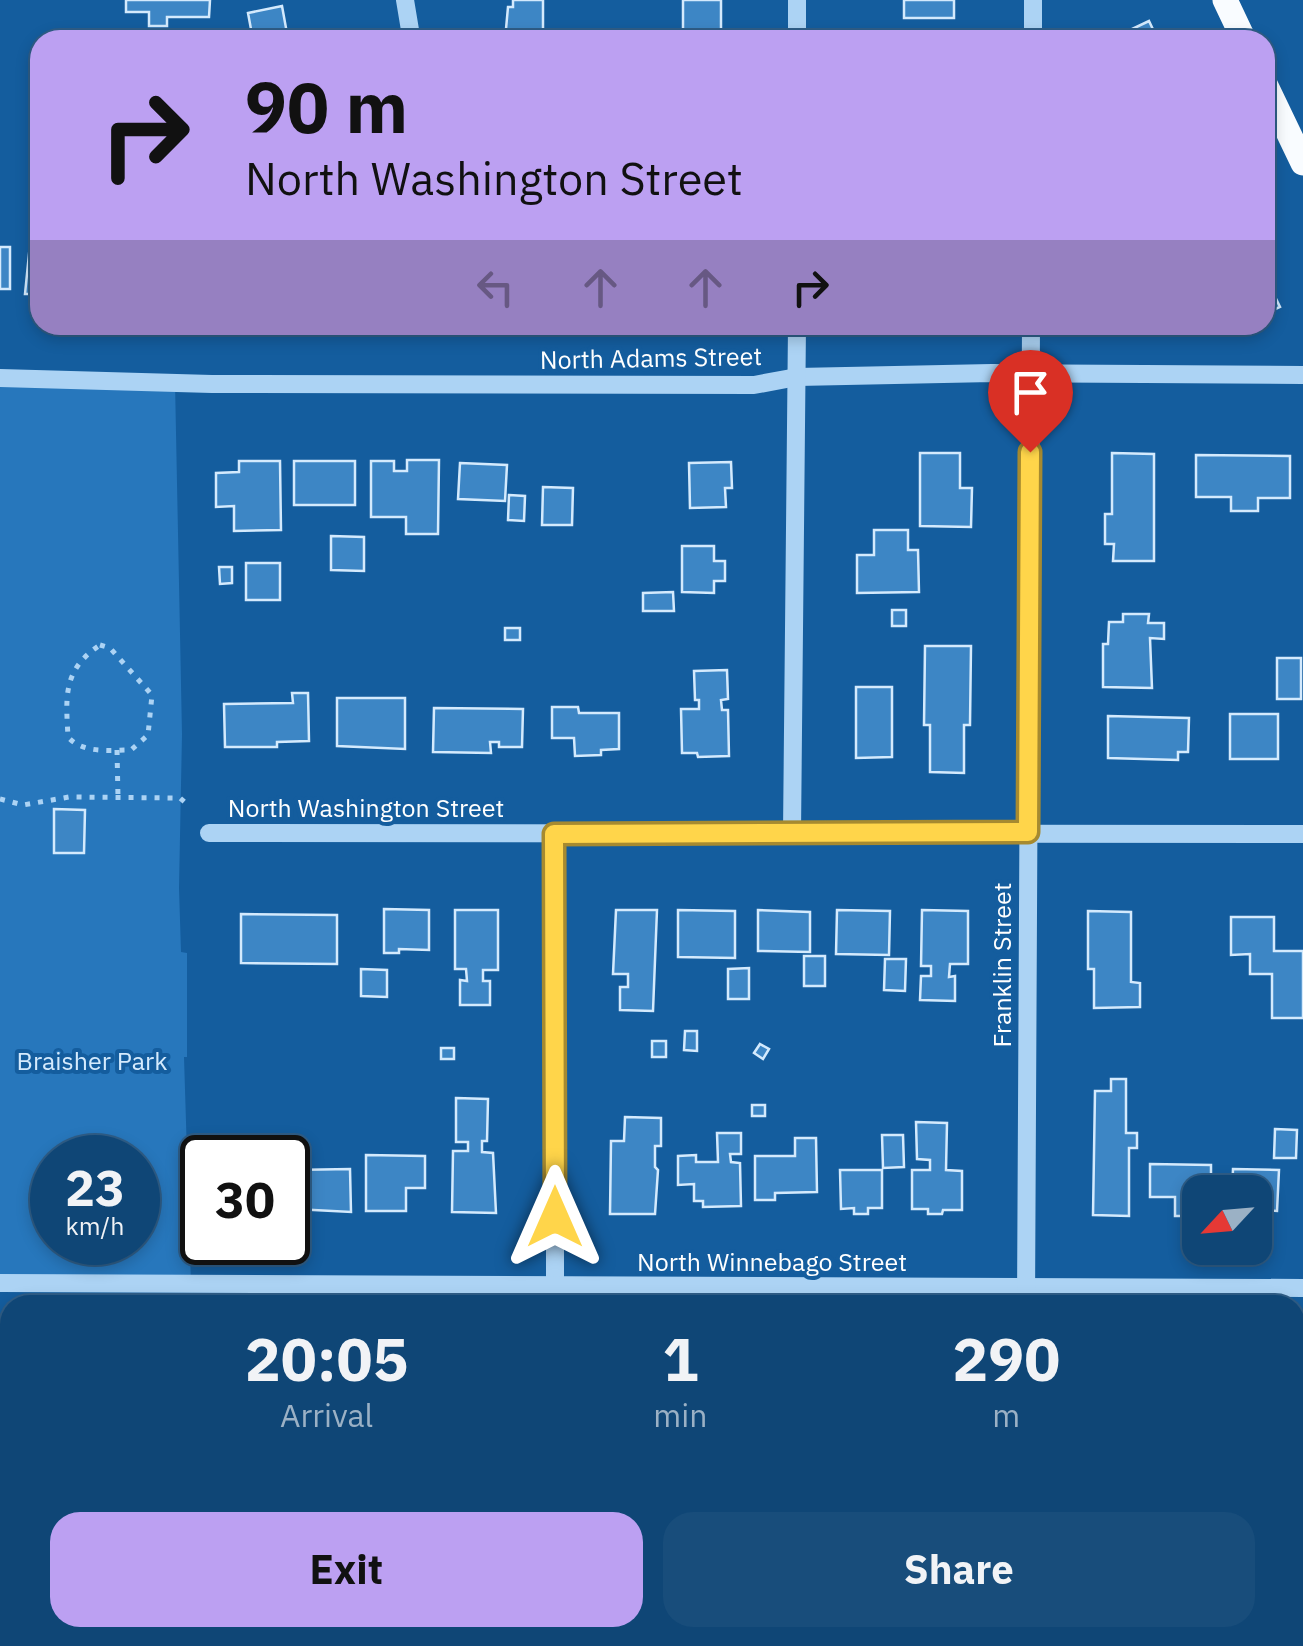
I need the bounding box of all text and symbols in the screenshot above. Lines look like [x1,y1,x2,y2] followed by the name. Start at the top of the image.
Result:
[245,61,408,152] text: 90 m
[80,70,210,200] icon: right
[245,149,743,207] text: North Washington Street
[468,260,523,315] icon: left
[573,260,628,315] icon: ahead
[678,260,733,315] icon: ahead
[783,260,838,315] icon: right
[540,339,762,376] street label: North Adams Street
[988,350,1073,453] pin
[1003,365,1058,420] icon: arrive
[228,791,504,824] street label: North Washington Street
[985,882,1018,1048] street label: Franklin Street
[17,1044,167,1077] park label: Braisher Park
[180,1135,310,1265] speed limit sign: 30
[65,1155,125,1220] text: 23
[503,1165,607,1269] position arrow
[1182,1175,1272,1265] north arrow
[1182,1175,1272,1265] map controls
[66,1209,124,1242] text: km/h
[637,1245,907,1278] street label: North Winnebago Street
[245,1319,409,1398] text: 20:05
[662,1319,698,1398] text: 1
[952,1319,1060,1398] text: 290
[280,1394,373,1436] text: Arrival
[653,1394,707,1436] text: min
[992,1394,1020,1436] text: m
[50,1512,643,1627] button: Exit
[663,1512,1255,1627] button: Share

